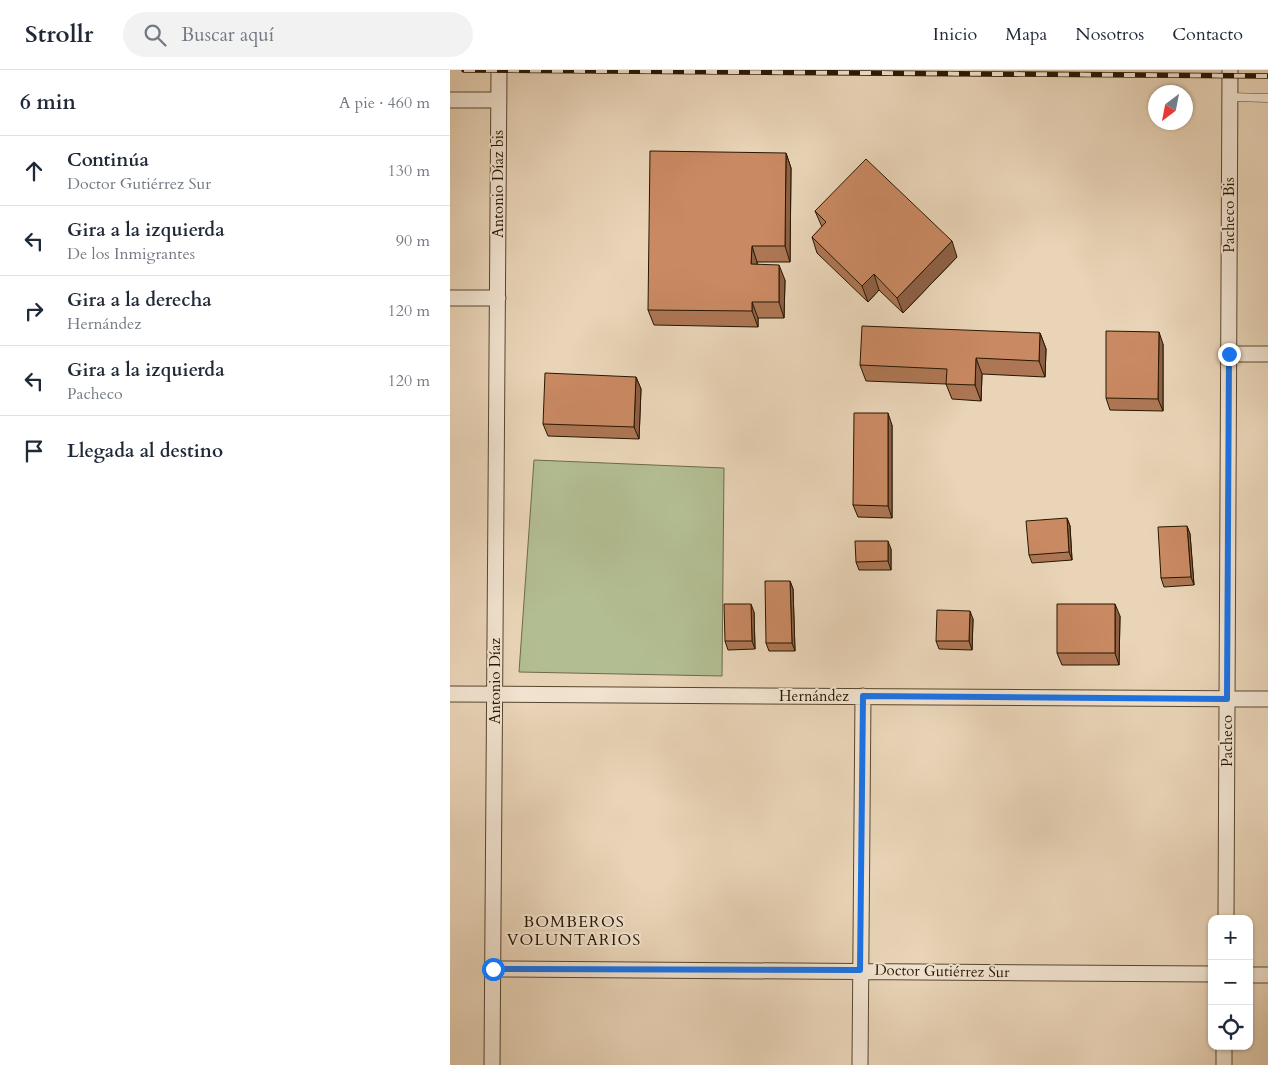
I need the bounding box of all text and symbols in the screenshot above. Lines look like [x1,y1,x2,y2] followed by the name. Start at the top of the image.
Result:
[123,12,473,57] search box
[25,18,93,51] text: Strollr
[141,21,169,49] icon: search
[181,22,274,48] text: Buscar aquí
[933,22,977,47] text: Inicio
[1005,22,1047,47] text: Mapa
[1075,22,1144,47] text: Nosotros
[1172,22,1243,47] text: Contacto
[1148,85,1193,130] north arrow
[20,88,76,117] text: 6 min
[339,92,430,114] text: A pie · 460 m
[488,130,508,238] street label: Antonio Díaz bis
[67,147,149,173] text: Continúa
[20,157,48,185] icon: ahead
[388,160,430,182] text: 130 m
[67,173,211,195] text: Doctor Gutiérrez Sur
[1219,177,1239,253] street label: Pacheco Bis
[67,217,225,243] text: Gira a la izquierda
[20,227,48,255] icon: left
[396,230,430,252] text: 90 m
[67,243,195,265] text: De los Inmigrantes
[67,287,212,313] text: Gira a la derecha
[20,297,48,325] icon: right
[388,300,430,322] text: 120 m
[67,313,142,335] text: Hernández
[1218,343,1241,366] route end
[67,357,225,383] text: Gira a la izquierda
[20,367,48,395] icon: left
[388,370,430,392] text: 120 m
[67,383,123,405] text: Pacheco
[20,437,48,465] icon: arrive
[67,438,223,464] text: Llegada al destino
[485,637,505,724] street label: Antonio Díaz
[779,686,849,706] street label: Hernández
[1217,715,1237,767] street label: Pacheco
[507,911,641,951] district label: BOMBEROS VOLUNTARIOS
[1208,915,1253,1050] map controls
[1208,915,1253,960] button: +
[482,958,505,981] route start
[874,960,1010,982] street label: Doctor Gutiérrez Sur
[1208,960,1253,1005] button: −
[1208,1005,1253,1050] button: locate

